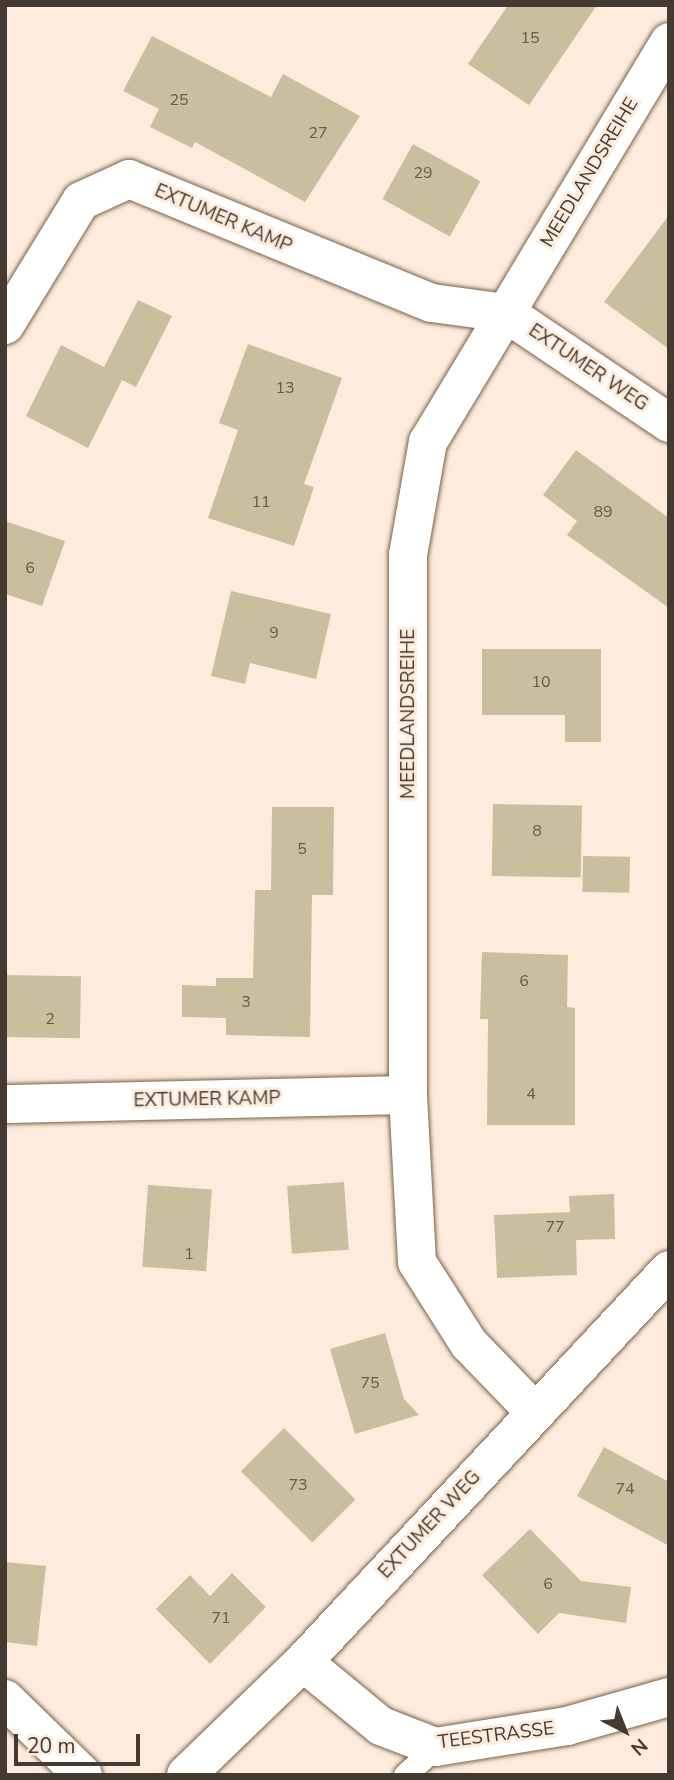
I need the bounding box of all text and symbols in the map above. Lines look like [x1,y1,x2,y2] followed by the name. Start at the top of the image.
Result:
[520,28,540,48] house number: 15
[169,90,189,110] house number: 25
[536,94,644,252] street label: MEEDLANDSREIHE
[308,123,328,143] house number: 27
[413,163,433,183] house number: 29
[151,180,295,258] street label: EXTUMER KAMP
[524,320,652,416] street label: EXTUMER WEG
[275,378,295,398] house number: 13
[251,492,271,512] house number: 11
[593,502,613,522] house number: 89
[25,558,35,578] house number: 6
[269,623,279,643] house number: 9
[398,629,420,799] street label: MEEDLANDSREIHE
[531,672,551,692] house number: 10
[532,821,542,841] house number: 8
[297,839,307,859] house number: 5
[519,971,529,991] house number: 6
[241,992,251,1012] house number: 3
[45,1009,55,1029] house number: 2
[526,1084,536,1104] house number: 4
[133,1087,281,1113] street label: EXTUMER KAMP
[545,1217,565,1237] house number: 77
[184,1244,194,1264] house number: 1
[360,1373,380,1393] house number: 75
[374,1466,486,1584] street label: EXTUMER WEG
[288,1475,308,1495] house number: 73
[615,1479,635,1499] house number: 74
[543,1574,553,1594] house number: 6
[211,1608,231,1628] house number: 71
[590,1696,660,1766] north arrow
[437,1718,555,1754] street label: TEESTRASSE
[18,1720,144,1764] scale bar
[27,1732,76,1760] text: 20 m
[625,1732,653,1761] text: N

